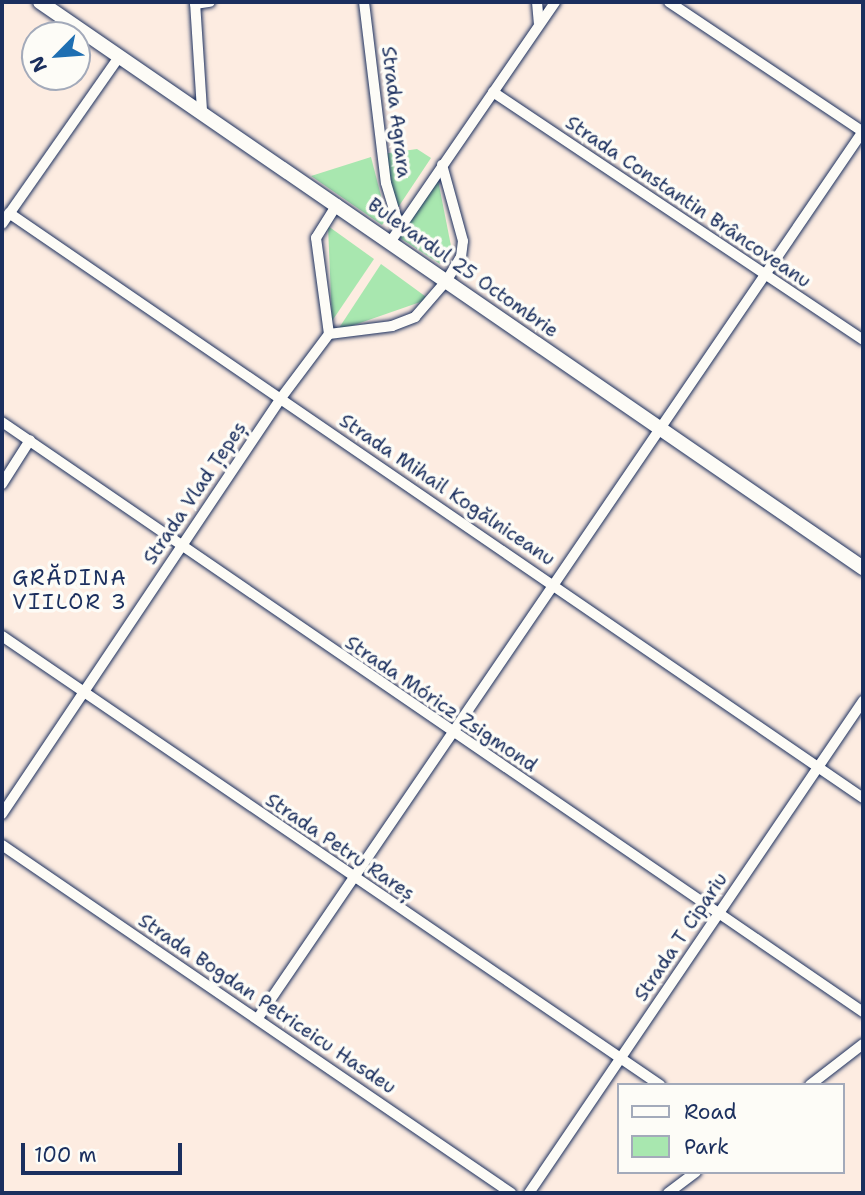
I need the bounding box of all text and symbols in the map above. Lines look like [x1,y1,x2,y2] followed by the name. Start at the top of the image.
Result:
[21,21,91,91] north arrow
[377,45,415,179] street label: Strada Agrara
[24,52,53,76] text: N
[561,111,815,293] street label: Strada Constantin Brâncoveanu
[363,193,563,343] street label: Bulevardul 25 Octombrie
[335,409,559,571] street label: Strada Mihail Kogălniceanu
[139,417,251,569] street label: Strada Vlad Țepeș
[13,565,127,615] district label: GRĂDINA VIILOR 3
[341,631,541,777] street label: Strada Móricz Zsigmond
[261,789,419,905] street label: Strada Petru Rareș
[630,868,732,1006] street label: Strada T Cipariu
[134,909,400,1099] street label: Strada Bogdan Petriceicu Hasdeu
[616,1083,844,1174] legend
[684,1098,737,1126] text: Road
[24,1128,186,1172] scale bar
[684,1133,729,1161] text: Park
[34,1141,97,1169] text: 100 m

